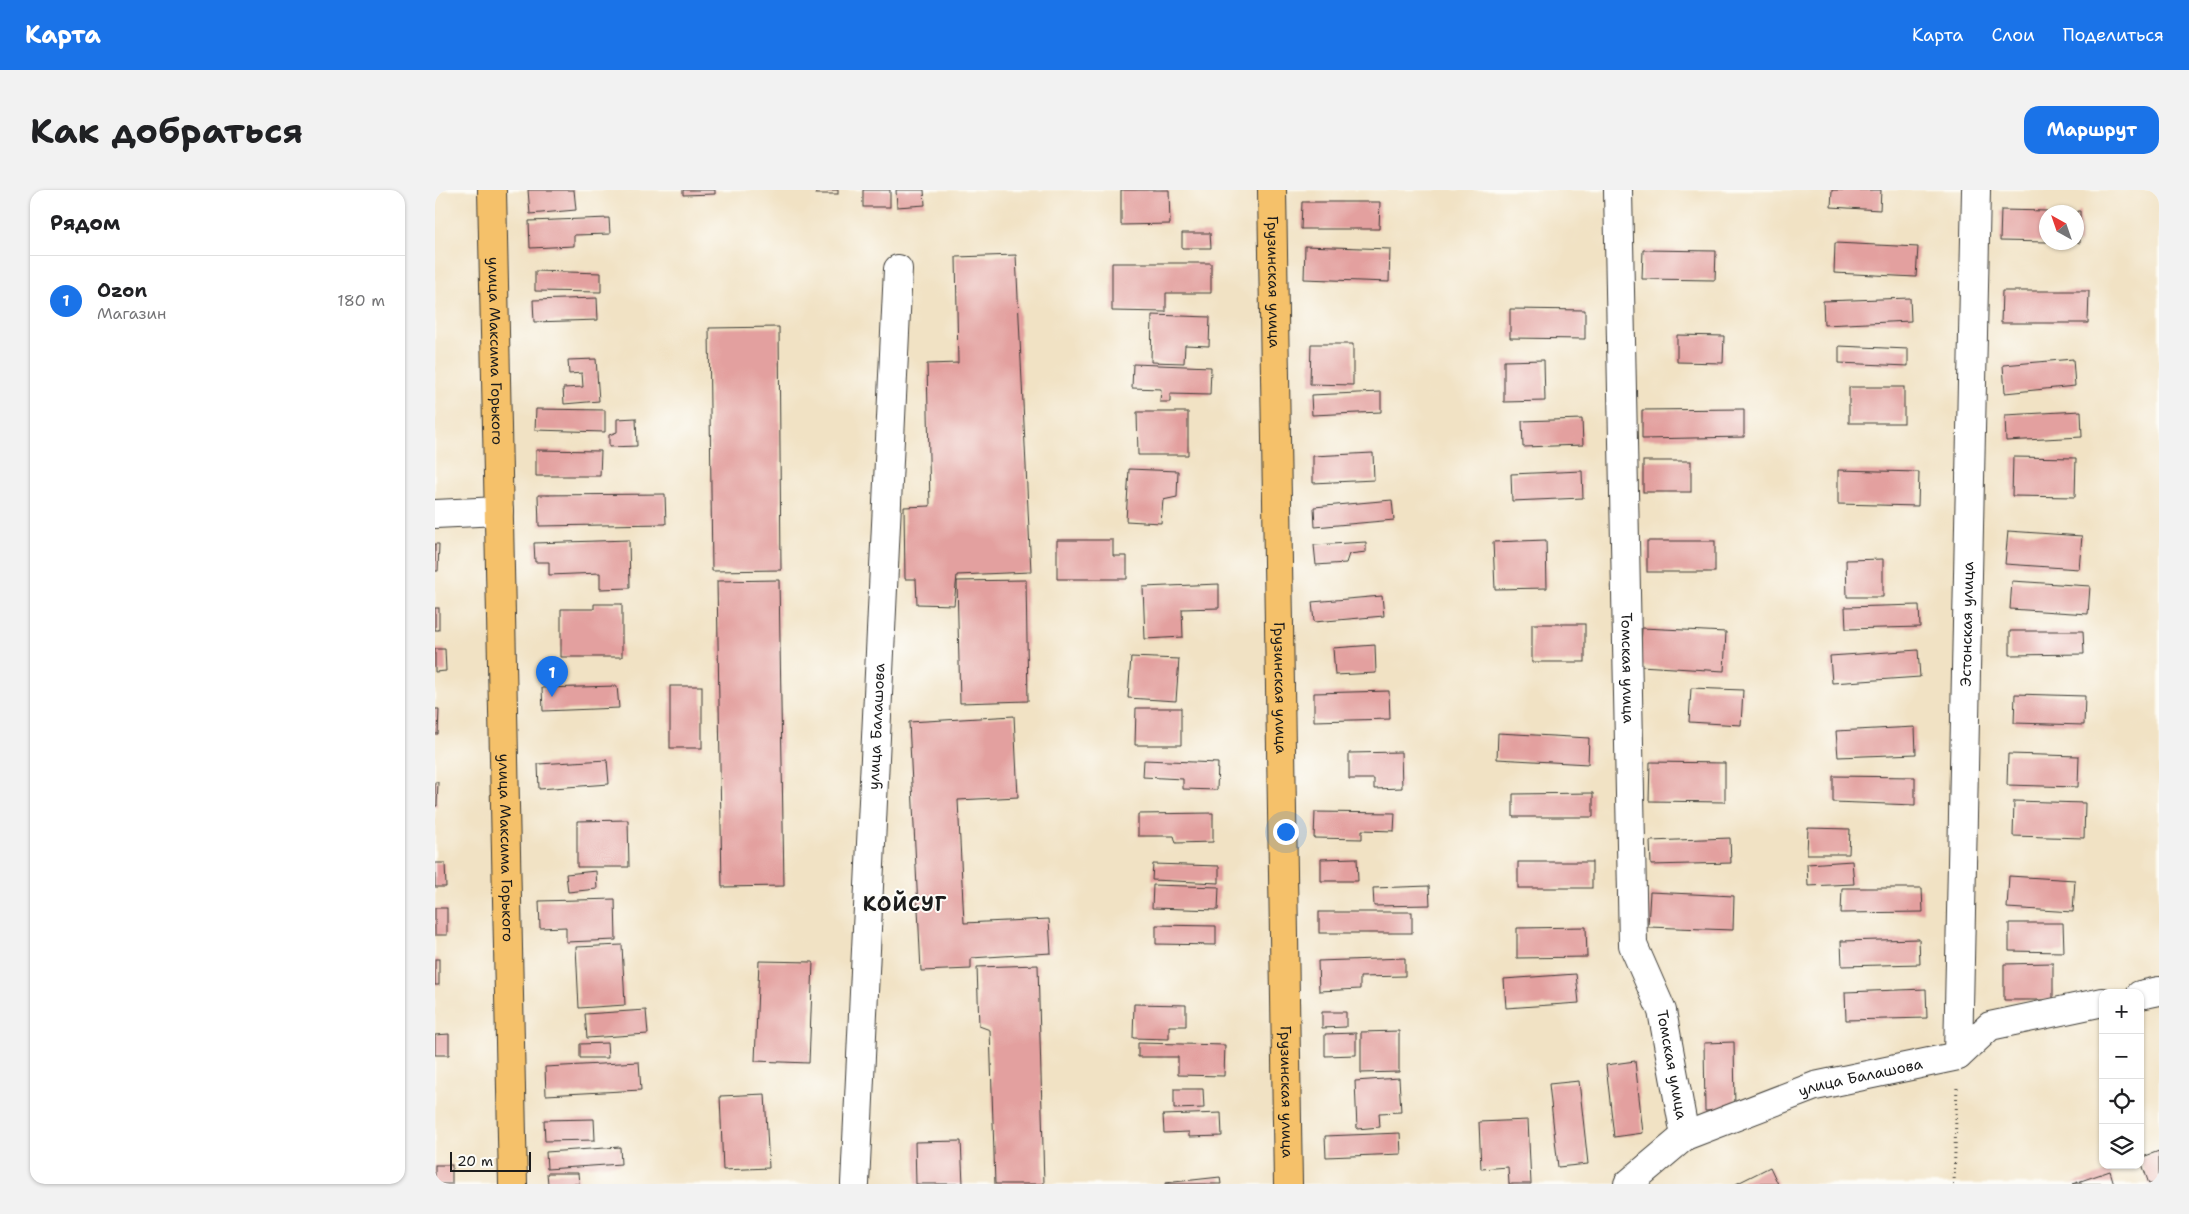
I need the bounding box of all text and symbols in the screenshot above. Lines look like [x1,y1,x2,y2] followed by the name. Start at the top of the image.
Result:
[25,19,101,51] text: Карта
[1912,23,1963,47] text: Карта
[1991,23,2035,47] text: Слои
[2063,23,2164,47] text: Поделиться
[2024,106,2159,154] button: Маршрут
[30,107,303,154] text: Как добраться
[2039,205,2084,250] north arrow
[50,209,120,237] text: Рядом
[1262,216,1285,349] street label: Грузинская улица
[483,257,507,445] street label: улица Максима Горького
[97,278,147,303] text: Ozon
[62,290,70,311] text: 1
[337,290,385,311] text: 180 m
[97,303,166,324] text: Магазин
[1956,561,1978,687] street label: Эстонская улица
[1616,612,1639,724] street label: Томская улица
[1269,622,1291,755] street label: Грузинская улица
[536,656,568,697] pin: 1
[864,662,889,790] street label: улица Балашова
[494,754,518,942] street label: улица Максима Горького
[1273,819,1299,845] your location
[863,890,947,917] district label: КОЙСУГ
[2099,989,2144,1169] map controls
[2099,989,2144,1034] button: +
[1652,1008,1692,1122] street label: Томская улица
[1275,1026,1298,1159] street label: Грузинская улица
[2099,1034,2144,1079] button: −
[1795,1054,1925,1102] street label: улица Балашова
[2099,1079,2144,1124] button: locate
[2099,1124,2144,1169] button: layers
[450,1149,531,1172] scale bar
[457,1152,493,1170] text: 20 m

